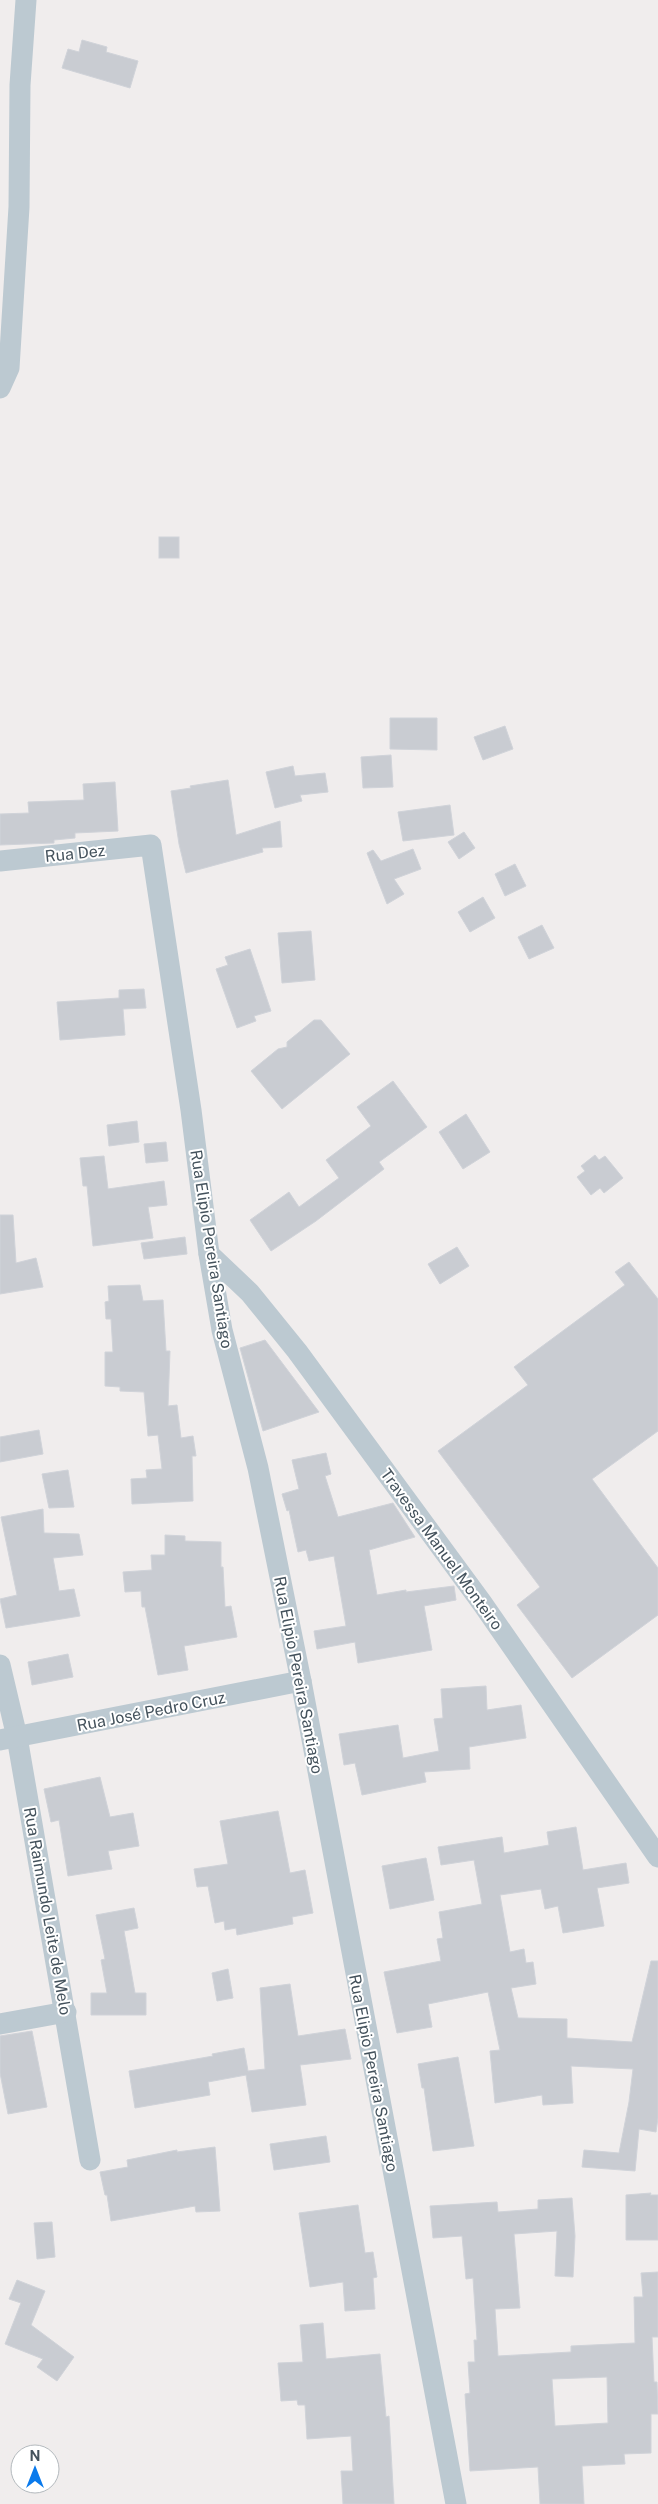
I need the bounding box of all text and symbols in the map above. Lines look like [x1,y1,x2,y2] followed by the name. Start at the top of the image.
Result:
[44,841,106,866] street label: Rua Dez
[186,1148,237,1350] street label: Rua Elipio Pereira Santiago
[377,1465,507,1634] street label: Travessa Manuel Monteiro
[270,1575,327,1775] street label: Rua Elipio Pereira Santiago
[75,1688,227,1735] street label: Rua José Pedro Cruz
[20,1806,75,2017] street label: Rua Raimundo Leite de Melo
[345,1973,402,2173] street label: Rua Elipio Pereira Santiago
[10,2444,60,2494] north arrow
[30,2448,40,2464] text: N

